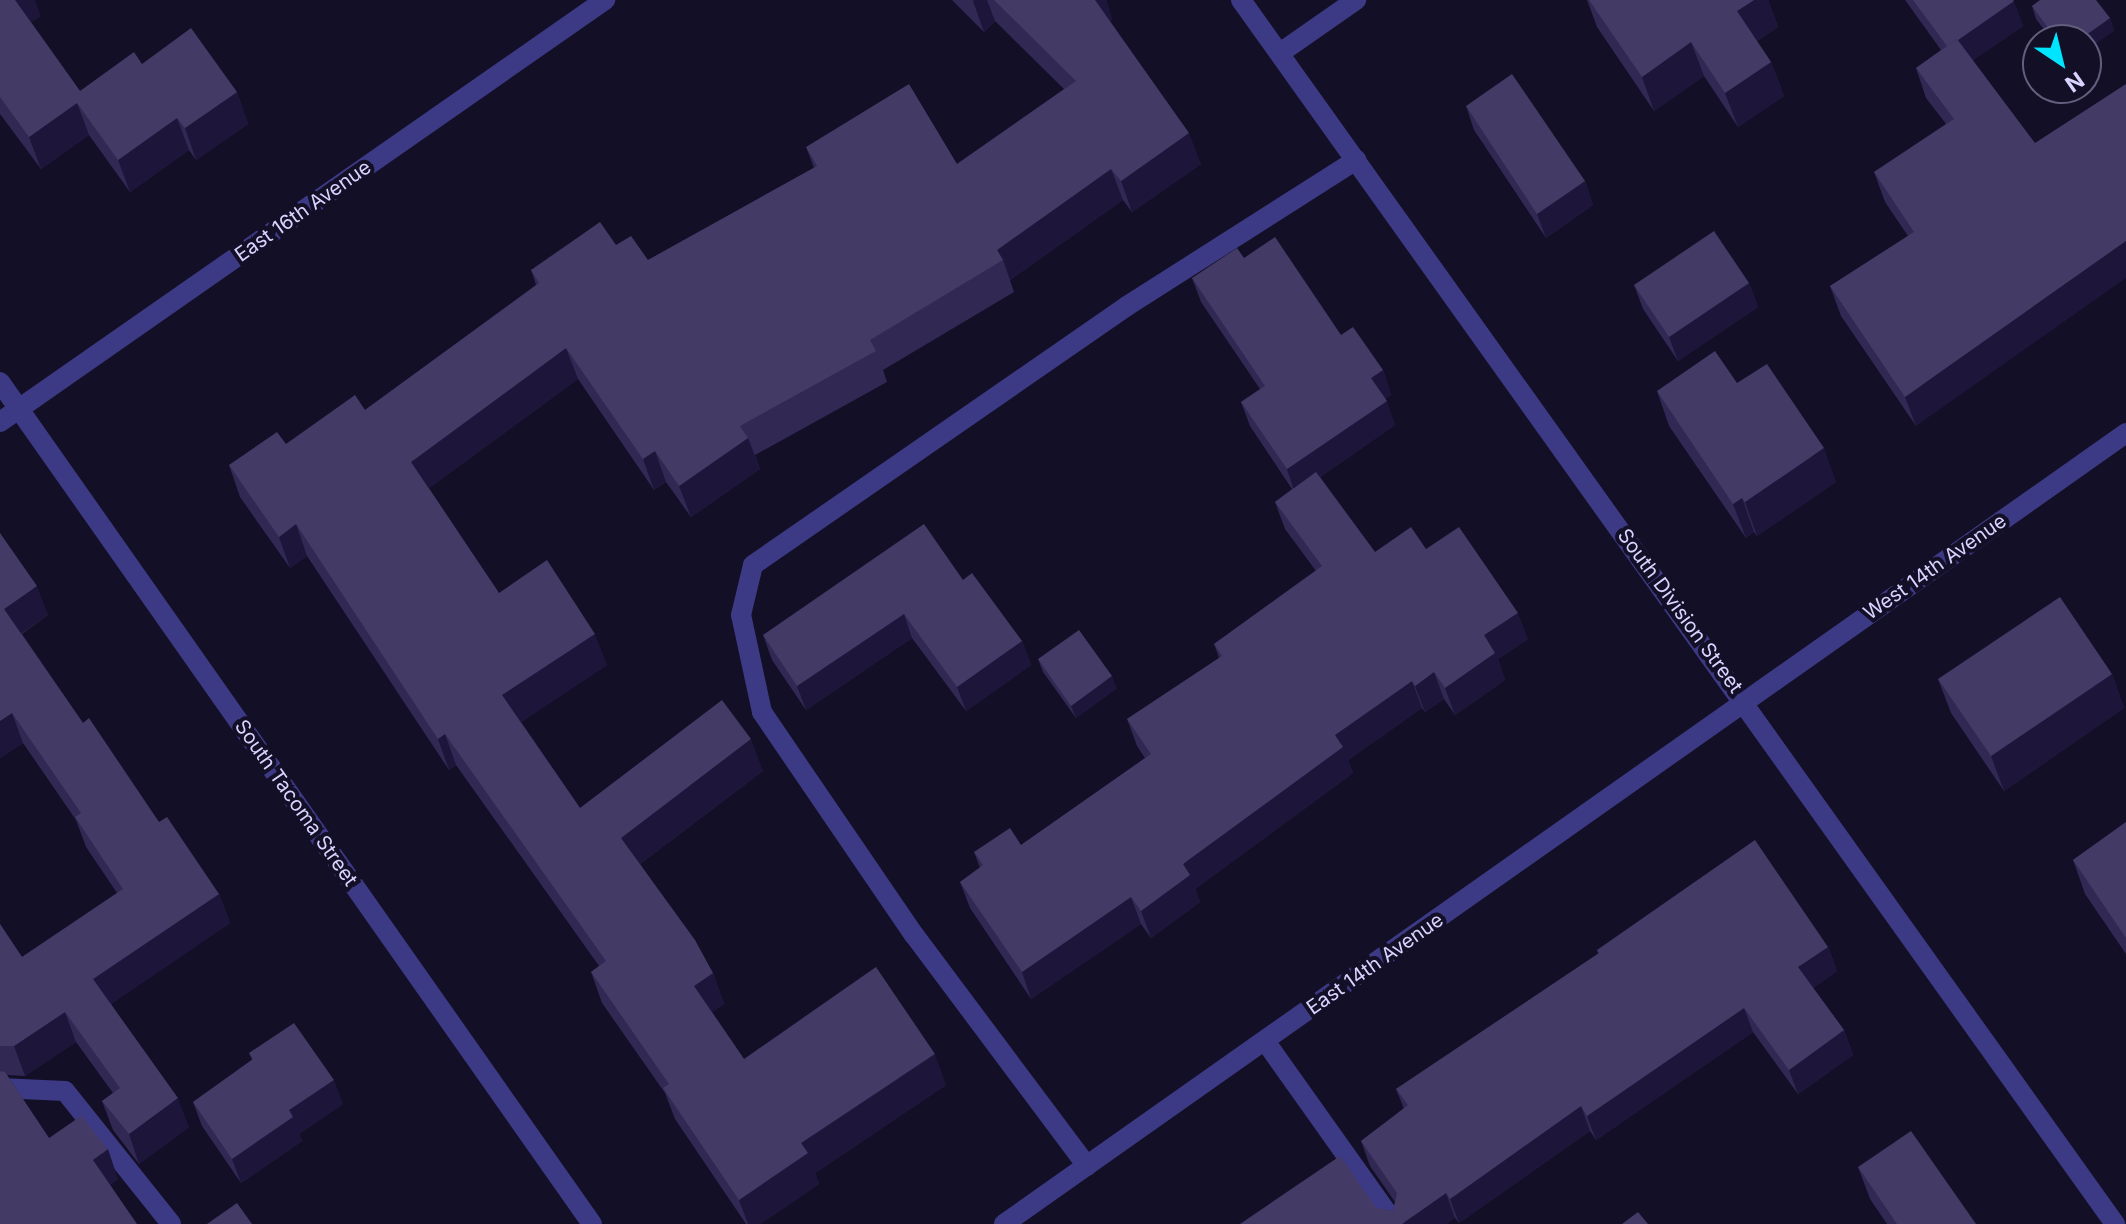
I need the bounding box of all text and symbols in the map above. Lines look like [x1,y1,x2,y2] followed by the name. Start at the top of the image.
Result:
[2022,24,2102,104] north arrow
[2060,67,2089,97] text: N
[230,155,376,267] street label: East 16th Avenue
[1859,509,2011,625] street label: West 14th Avenue
[1612,524,1748,698] street label: South Division Street
[230,715,362,891] street label: South Tacoma Street
[1302,908,1448,1020] street label: East 14th Avenue

